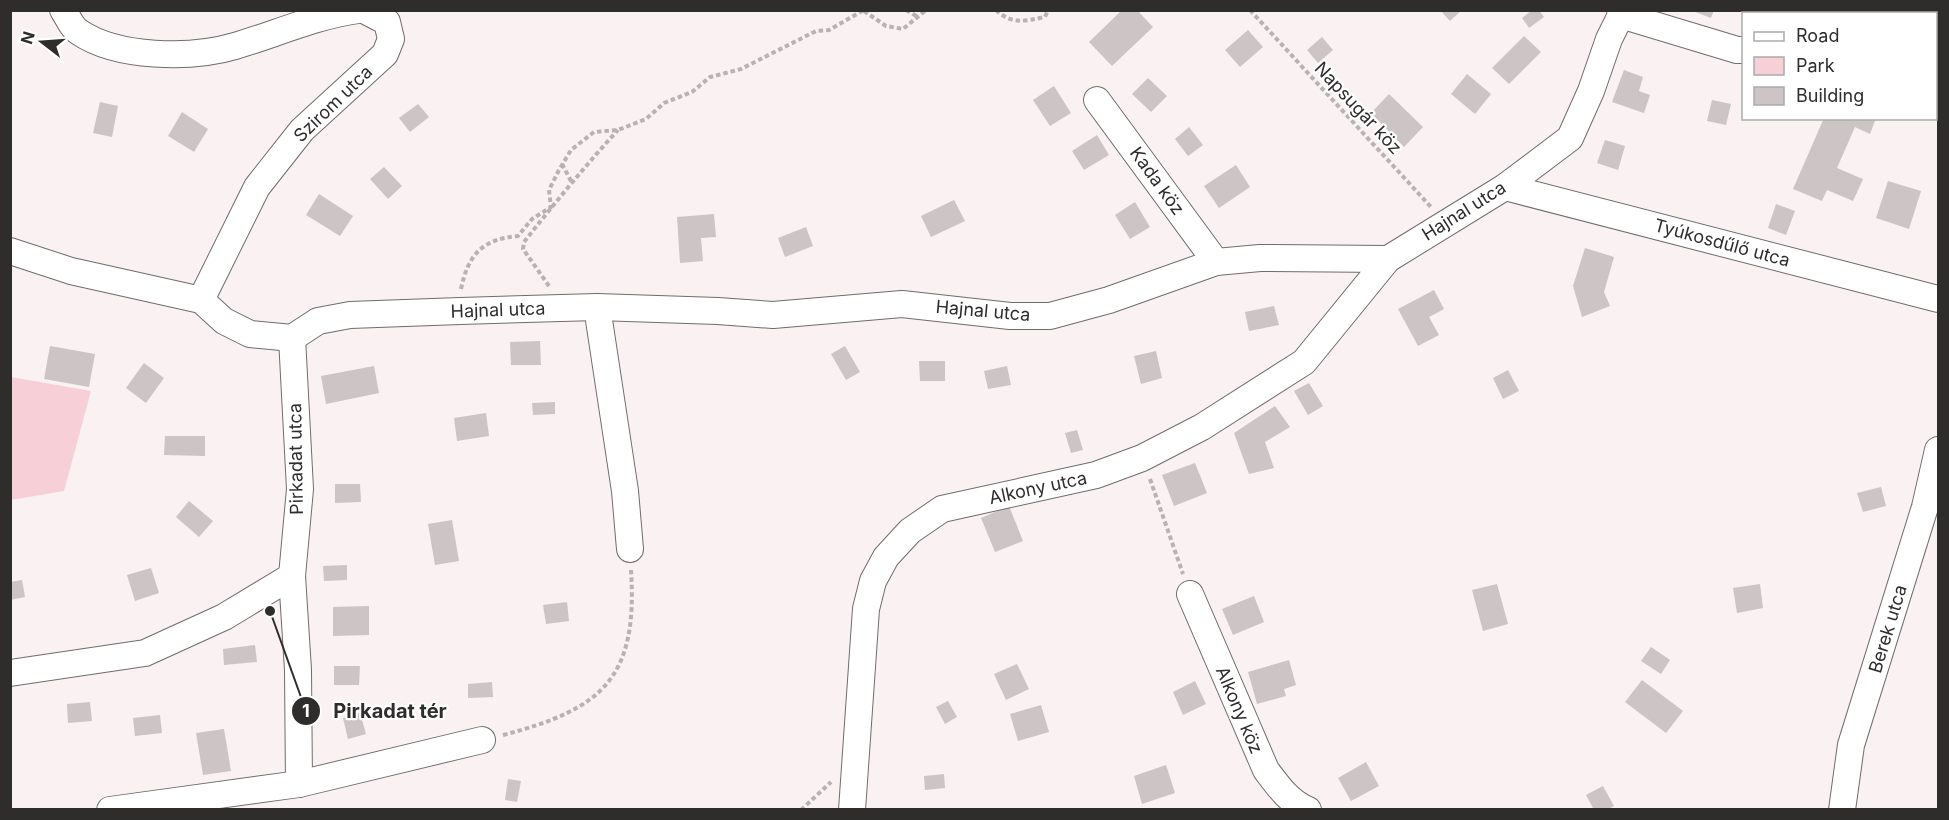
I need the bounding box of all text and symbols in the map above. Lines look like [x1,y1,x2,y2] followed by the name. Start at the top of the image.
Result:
[12,12,72,72] north arrow
[1742,12,1937,120] legend
[1796,25,1839,46] text: Road
[16,29,39,46] text: N
[1796,55,1835,76] text: Park
[1311,57,1406,158] street label: Napsugár köz
[289,61,376,146] street label: Szirom utca
[1796,85,1864,106] text: Building
[1126,143,1189,219] street label: Kada köz
[1418,177,1510,245] street label: Hajnal utca
[1652,214,1792,271] street label: Tyúkosdűlő utca
[935,296,1031,325] street label: Hajnal utca
[450,297,546,322] street label: Hajnal utca
[284,403,307,515] street label: Pirkadat utca
[987,467,1089,508] street label: Alkony utca
[1864,582,1911,675] street label: Berek utca
[1212,663,1267,757] street label: Alkony köz
[291,692,458,730] callout: Pirkadat tér
[333,699,447,723] text: Pirkadat tér
[302,700,310,721] text: 1

